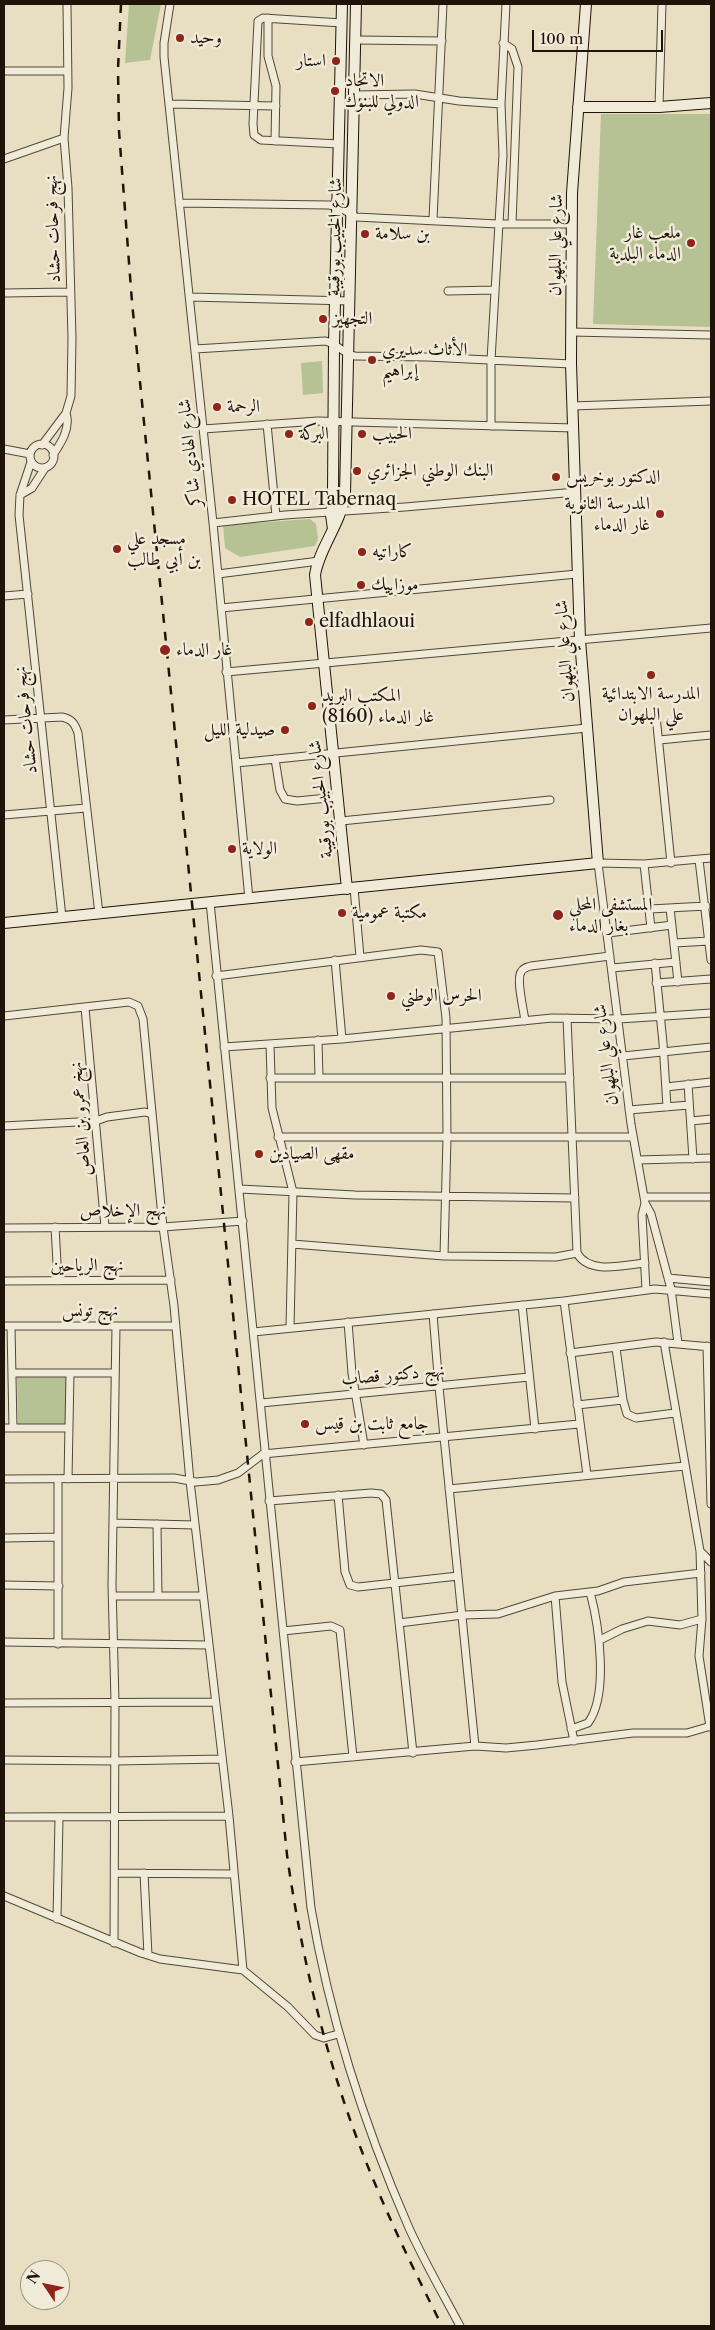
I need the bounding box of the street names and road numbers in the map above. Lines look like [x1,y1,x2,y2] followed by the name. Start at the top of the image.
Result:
[40,175,66,283] street label: نهج فرحات حشاد
[323,178,347,296] street label: شارع الحبيب بورقيبة
[544,194,568,296] street label: شارع علي البلهوان
[174,398,206,508] street label: شارع الهادي شاكر
[551,599,579,703] street label: شارع علي البلهوان
[10,665,42,775] street label: نهج فرحات حشاد
[304,739,338,859] street label: شارع الحبيب بورقيبة
[589,1003,623,1107] street label: شارع علي البلهوان
[65,1061,97,1177] street label: نهخ عمرو بن العاص
[80,1199,166,1223] street label: نهج الإخلاص
[50,1255,124,1277] street label: نهج الرياحين
[62,1300,118,1322] street label: نهج تونس
[340,1360,446,1390] street label: نهج دكتور قصاب

